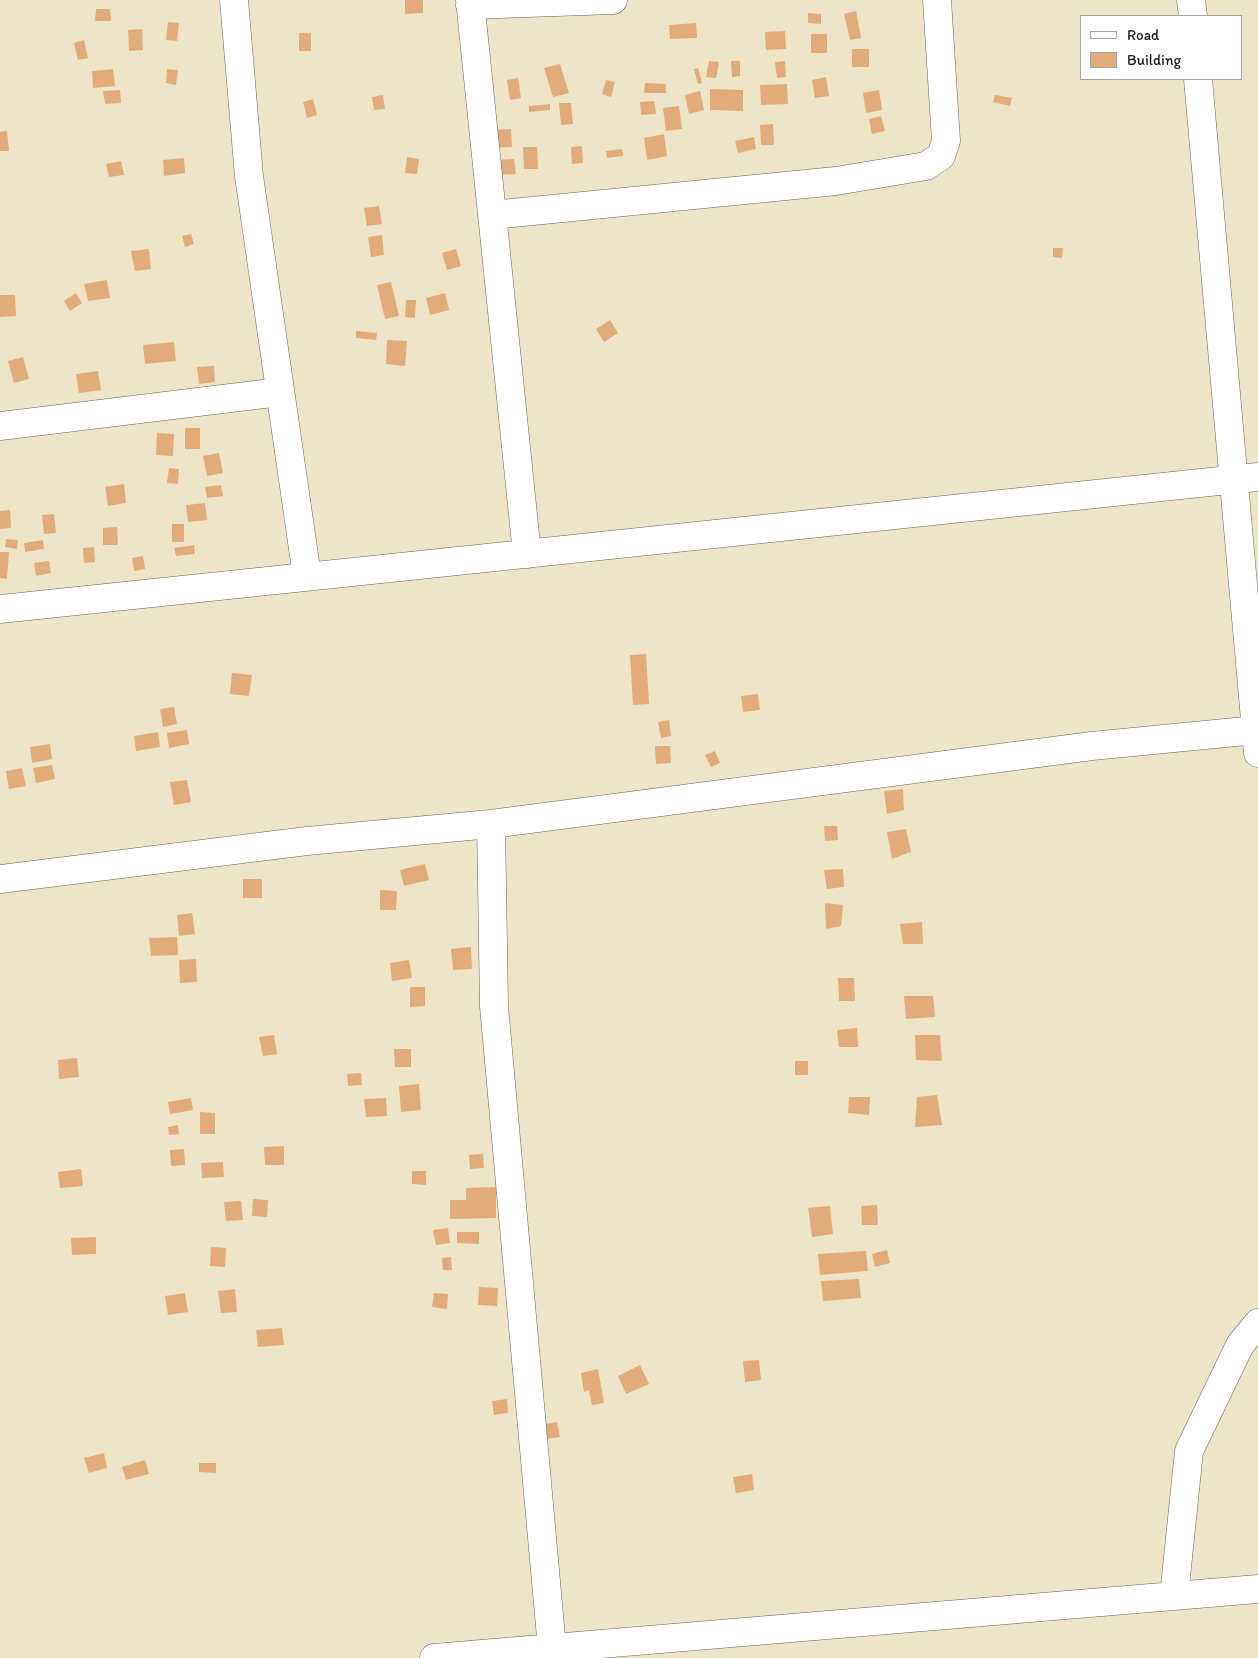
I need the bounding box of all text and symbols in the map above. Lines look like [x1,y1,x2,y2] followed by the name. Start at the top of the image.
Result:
[1080,15,1243,80] legend
[1127,26,1159,44] text: Road
[1127,51,1181,69] text: Building

